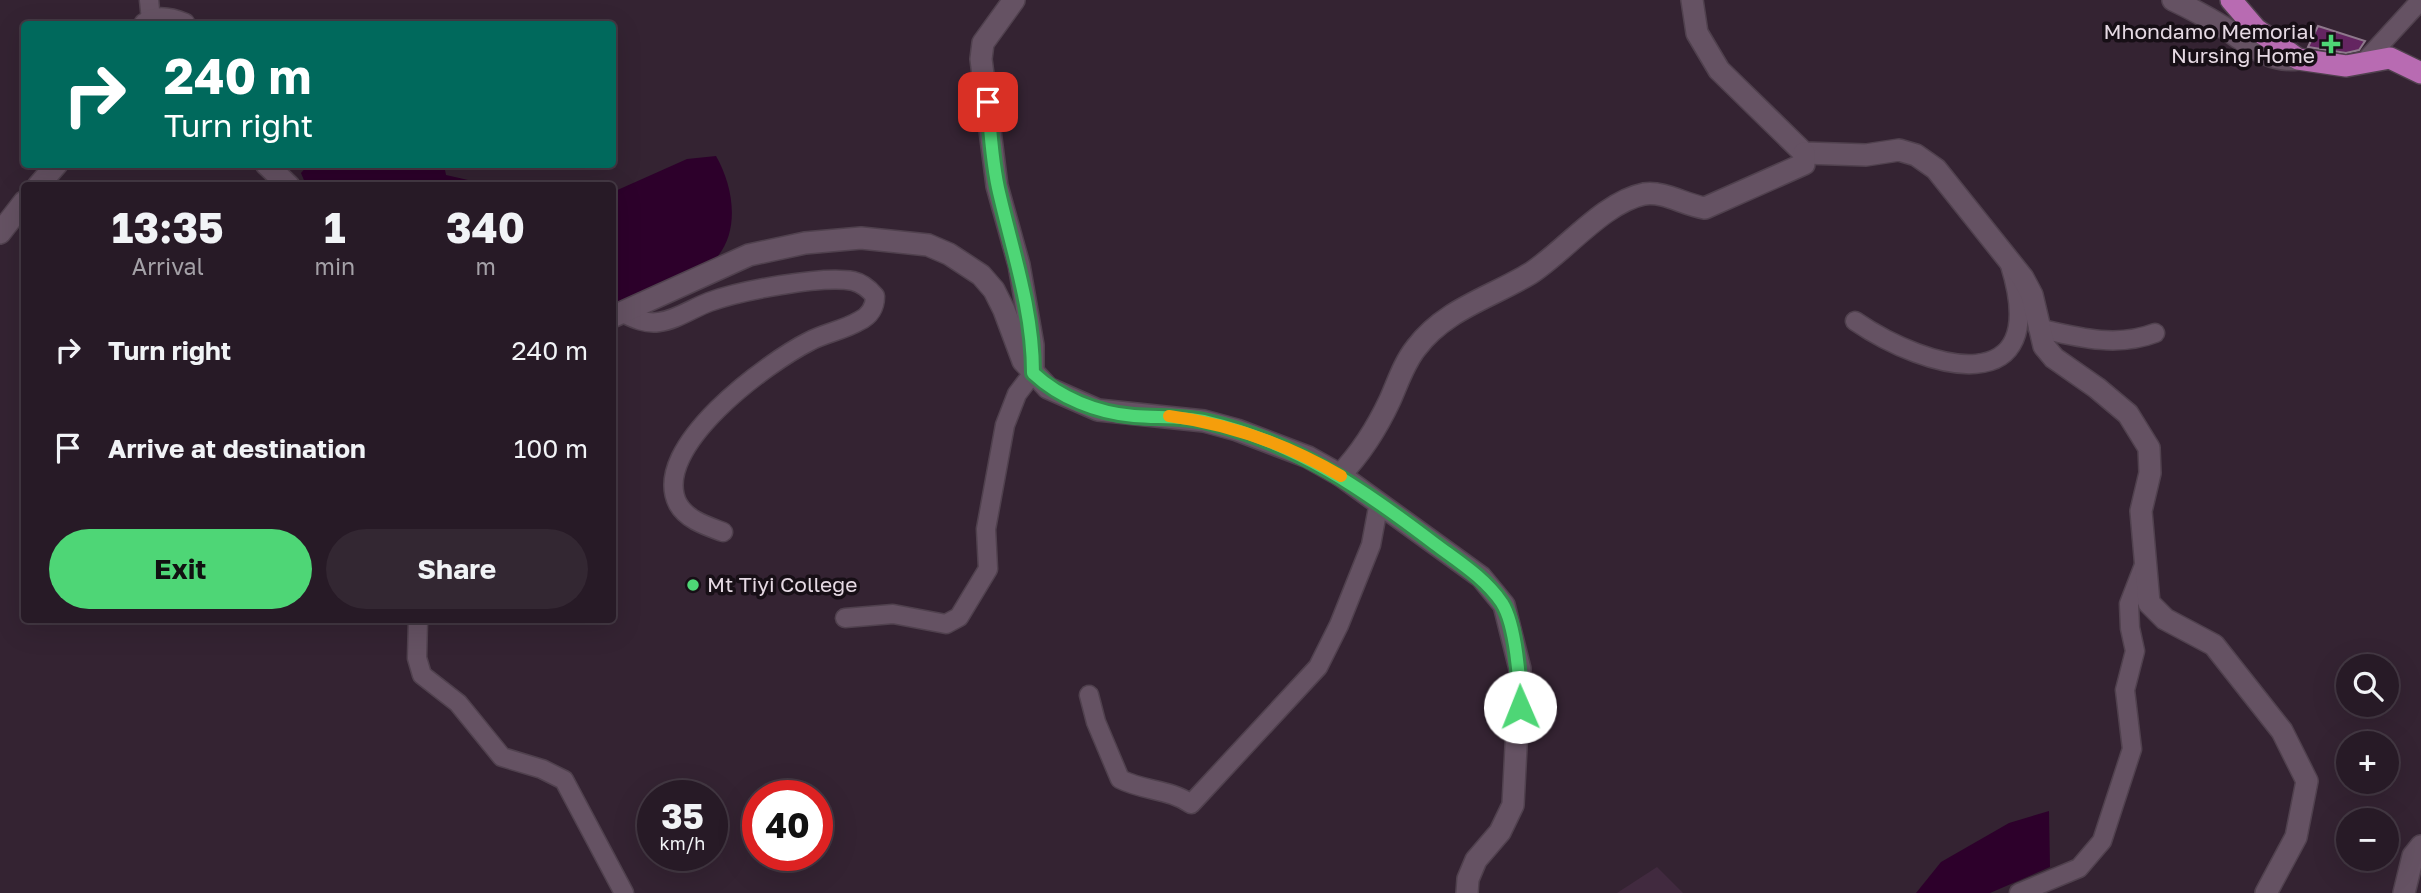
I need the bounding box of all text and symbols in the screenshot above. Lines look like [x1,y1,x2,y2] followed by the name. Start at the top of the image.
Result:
[2103,18,2315,68] place label: Mhondamo Memorial Nursing Home
[2321,34,2341,54] marker: Mhondamo Memorial Nursing Home
[164,46,312,105] text: 240 m
[49,49,140,140] icon: right
[958,72,1018,132] pin
[969,83,1007,121] icon: arrive
[164,106,313,144] text: Turn right
[112,202,224,252] text: 13:35
[324,202,346,252] text: 1
[446,202,525,252] text: 340
[132,252,204,280] text: Arrival
[315,252,355,280] text: min
[475,252,496,280] text: m
[49,331,87,369] icon: right
[108,335,231,366] text: Turn right
[511,335,588,366] text: 240 m
[49,429,87,467] icon: arrive
[108,433,366,464] text: Arrive at destination
[514,433,588,464] text: 100 m
[49,529,312,609] button: Exit
[326,529,588,609] button: Share
[707,571,857,597] place label: Mt Tiyi College
[685,577,701,593] marker: Mt Tiyi College
[2336,654,2399,871] map controls
[2336,654,2399,717] button: search
[1483,670,1557,744] position arrow
[2336,731,2399,794] button: +
[742,780,833,871] speed limit sign: 40
[661,795,704,837] text: 35
[2336,808,2399,871] button: −
[660,832,705,854] text: km/h

